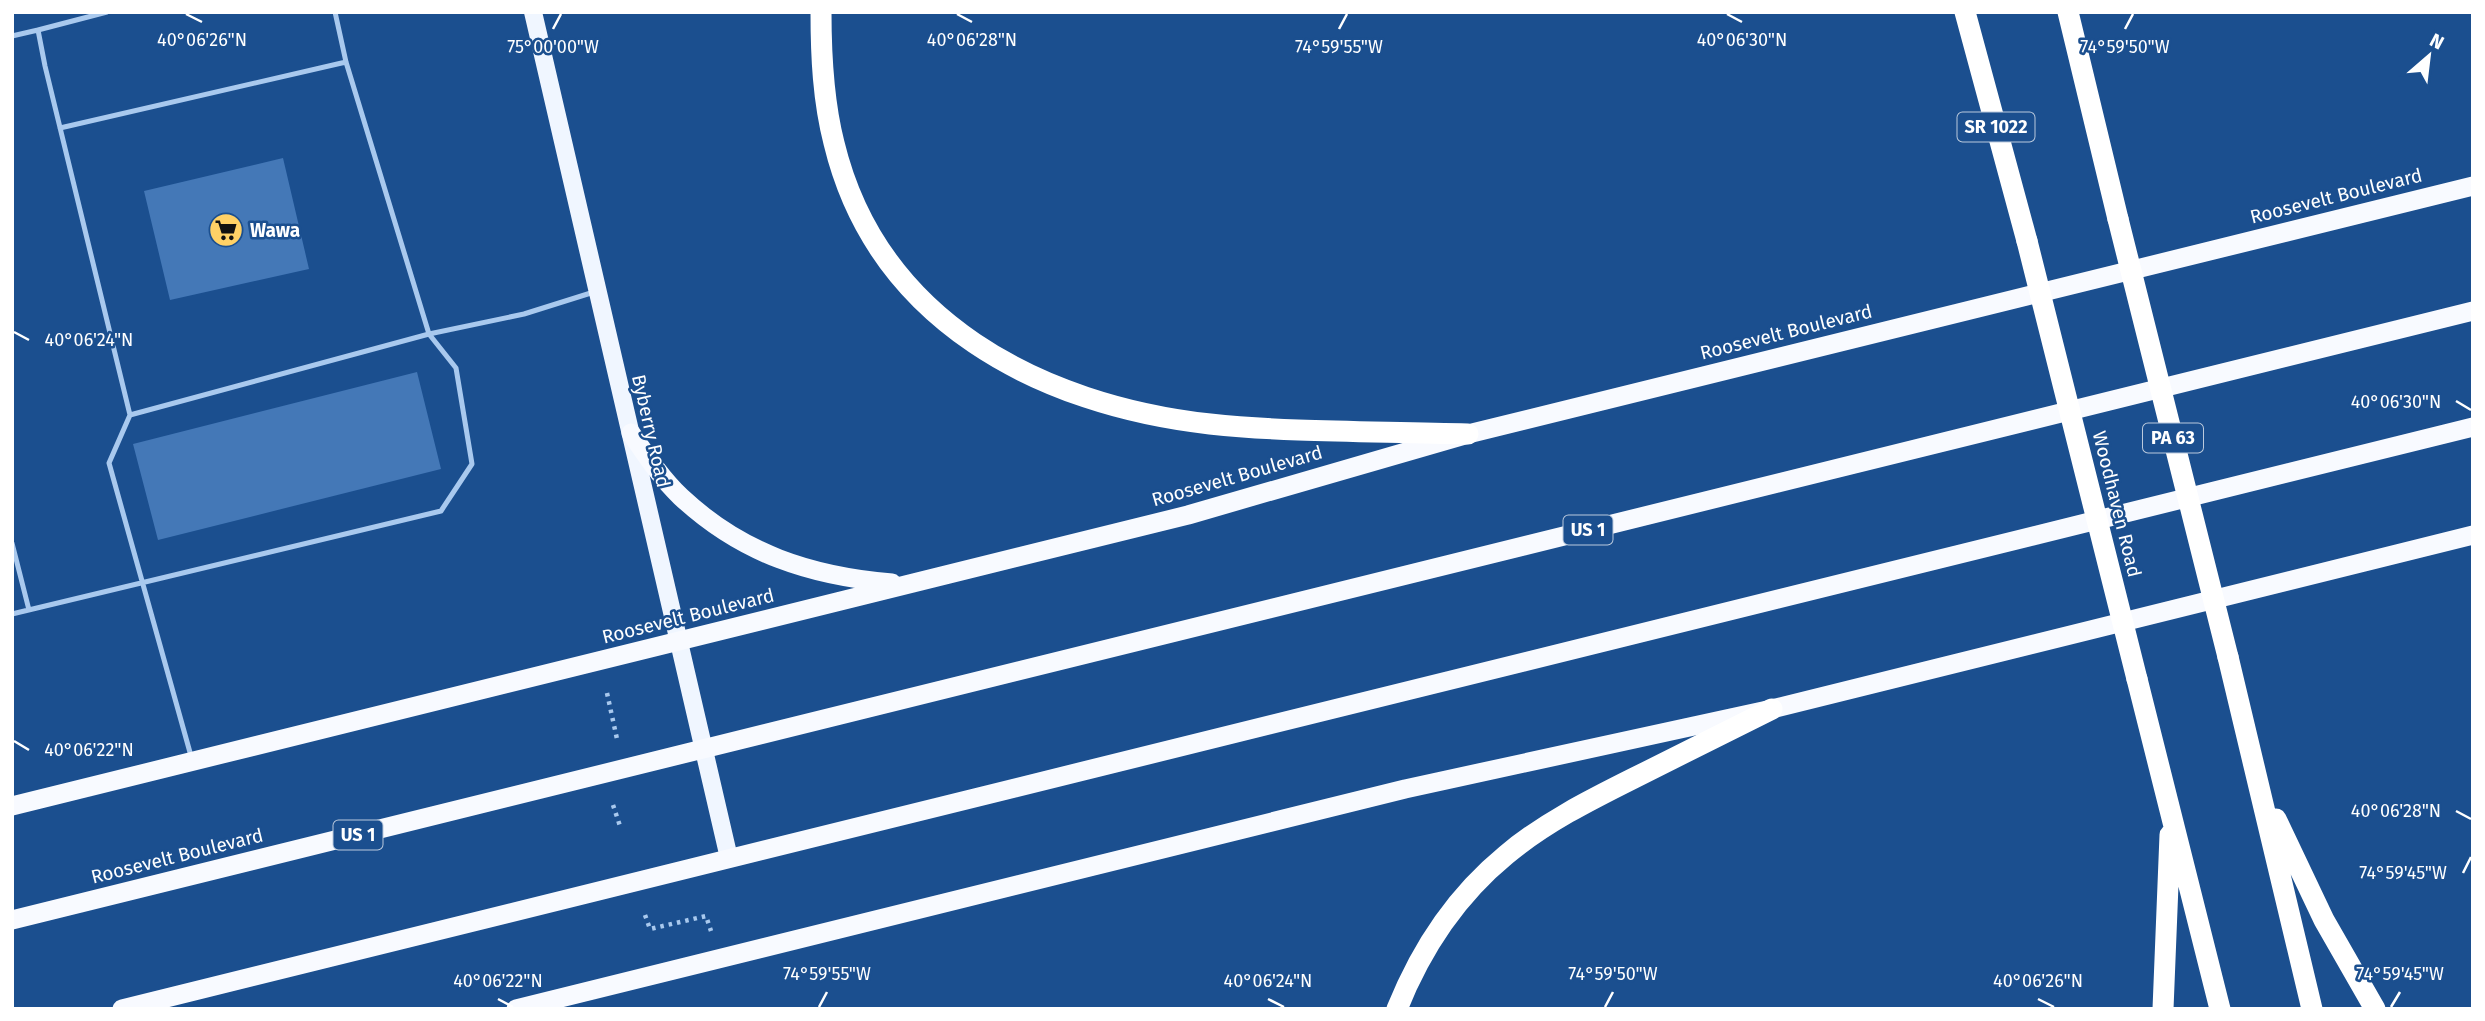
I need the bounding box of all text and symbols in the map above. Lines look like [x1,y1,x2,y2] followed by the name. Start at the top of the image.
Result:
[2394,21,2464,91] north arrow
[2426,28,2448,55] text: N
[157,29,247,51] text: 40°06'26"N
[927,29,1017,51] text: 40°06'28"N
[1697,29,1787,51] text: 40°06'30"N
[507,36,599,58] text: 75°00'00"W
[1295,36,1383,58] text: 74°59'55"W
[2080,36,2170,58] text: 74°59'50"W
[1958,112,2035,142] road number: SR 1022
[2248,163,2424,229] street label: Roosevelt Boulevard
[207,211,245,249] supermarket icon: Wawa
[250,219,300,242] place label: Wawa
[1698,299,1874,365] street label: Roosevelt Boulevard
[45,329,133,351] text: 40°06'24"N
[627,372,675,490] street label: Byberry Road
[2351,391,2441,413] text: 40°06'30"N
[2143,424,2203,452] road number: PA 63
[2088,429,2146,579] street label: Woodhaven Road
[1149,441,1325,511] street label: Roosevelt Boulevard
[1564,516,1612,544] road number: US 1
[600,583,776,649] street label: Roosevelt Boulevard
[44,739,134,761] text: 40°06'22"N
[2351,800,2441,822] text: 40°06'28"N
[334,820,382,850] road number: US 1
[89,823,265,889] street label: Roosevelt Boulevard
[2359,862,2447,884] text: 74°59'45"W
[783,963,871,985] text: 74°59'55"W
[1568,963,1658,985] text: 74°59'50"W
[2356,963,2444,985] text: 74°59'45"W
[453,970,543,992] text: 40°06'22"N
[1224,970,1312,992] text: 40°06'24"N
[1993,970,2083,992] text: 40°06'26"N

